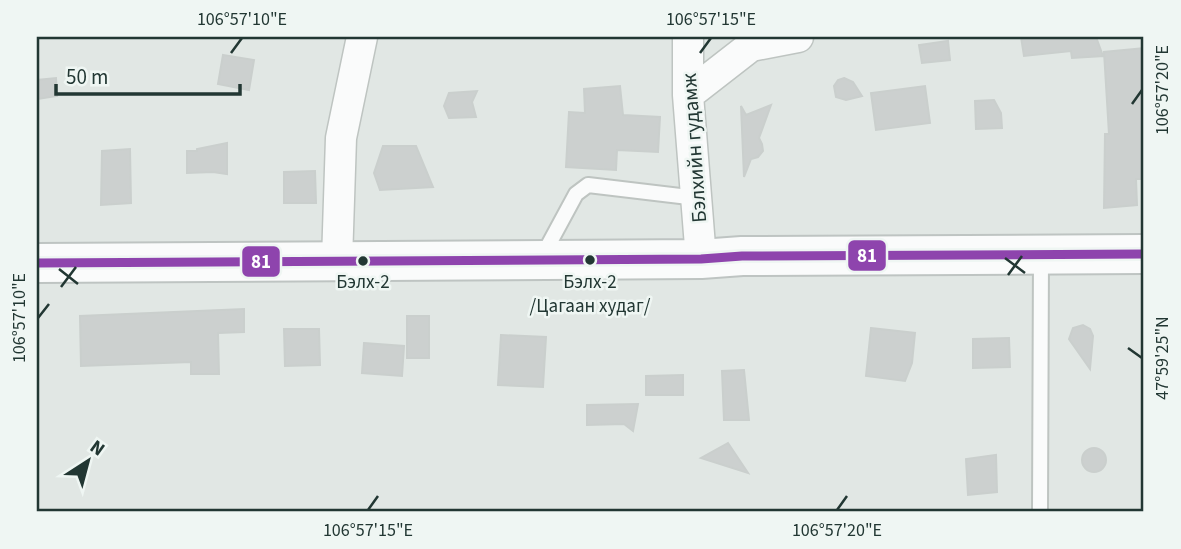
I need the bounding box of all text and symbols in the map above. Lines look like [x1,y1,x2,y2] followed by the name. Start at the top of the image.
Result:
[197,7,287,32] text: 106°57'10"E
[666,7,756,32] text: 106°57'15"E
[1150,45,1175,135] text: 106°57'20"E
[56,52,240,96] scale bar
[66,62,108,92] text: 50 m
[674,72,714,224] street label: Бэлхийн гудамж
[847,239,887,272] line badge: 81
[857,243,877,270] text: 81
[241,245,281,278] line badge: 81
[251,249,271,276] text: 81
[583,253,597,267] marker: Бэлх-2 /Цагаан худаг/
[356,254,370,268] marker: Бэлх-2
[336,269,390,296] place label: Бэлх-2
[530,269,651,320] place label: Бэлх-2 /Цагаан худаг/
[7,273,32,363] text: 106°57'10"E
[1150,316,1175,400] text: 47°59'25"N
[52,426,122,496] north arrow
[84,434,110,463] text: N
[323,518,413,543] text: 106°57'15"E
[792,518,882,543] text: 106°57'20"E

